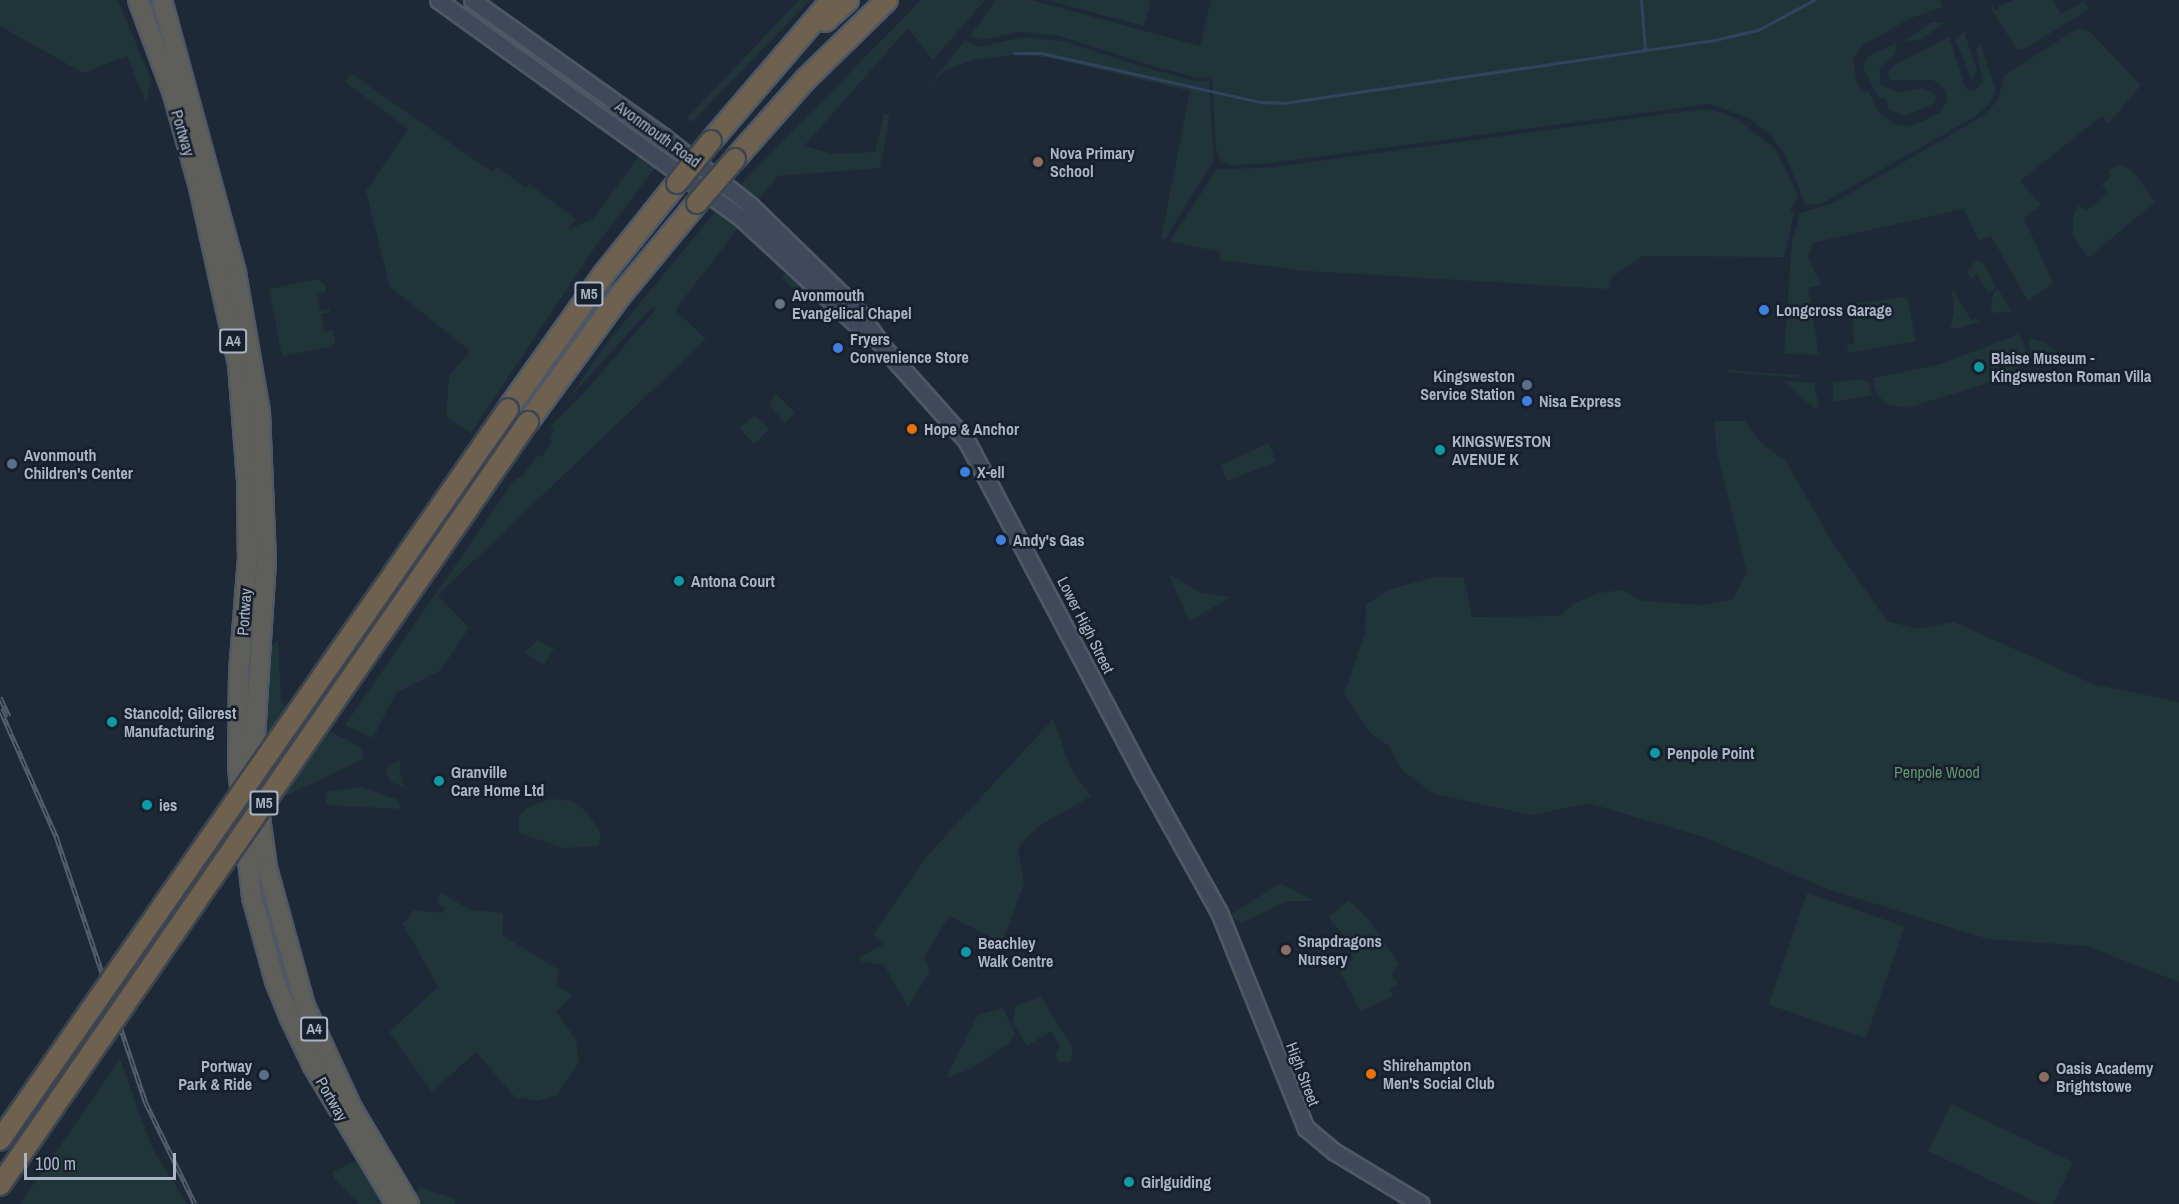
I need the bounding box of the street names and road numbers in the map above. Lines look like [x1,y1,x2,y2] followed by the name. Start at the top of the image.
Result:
[611,97,705,171] street label: Avonmouth Road
[167,108,199,158] street label: Portway
[574,282,604,306] road number: M5
[218,329,248,353] road number: A4
[1053,574,1119,676] street label: Lower High Street
[233,588,255,636] street label: Portway
[249,791,279,815] road number: M5
[299,1017,329,1041] road number: A4
[1282,1040,1324,1108] street label: High Street
[312,1074,352,1124] street label: Portway

